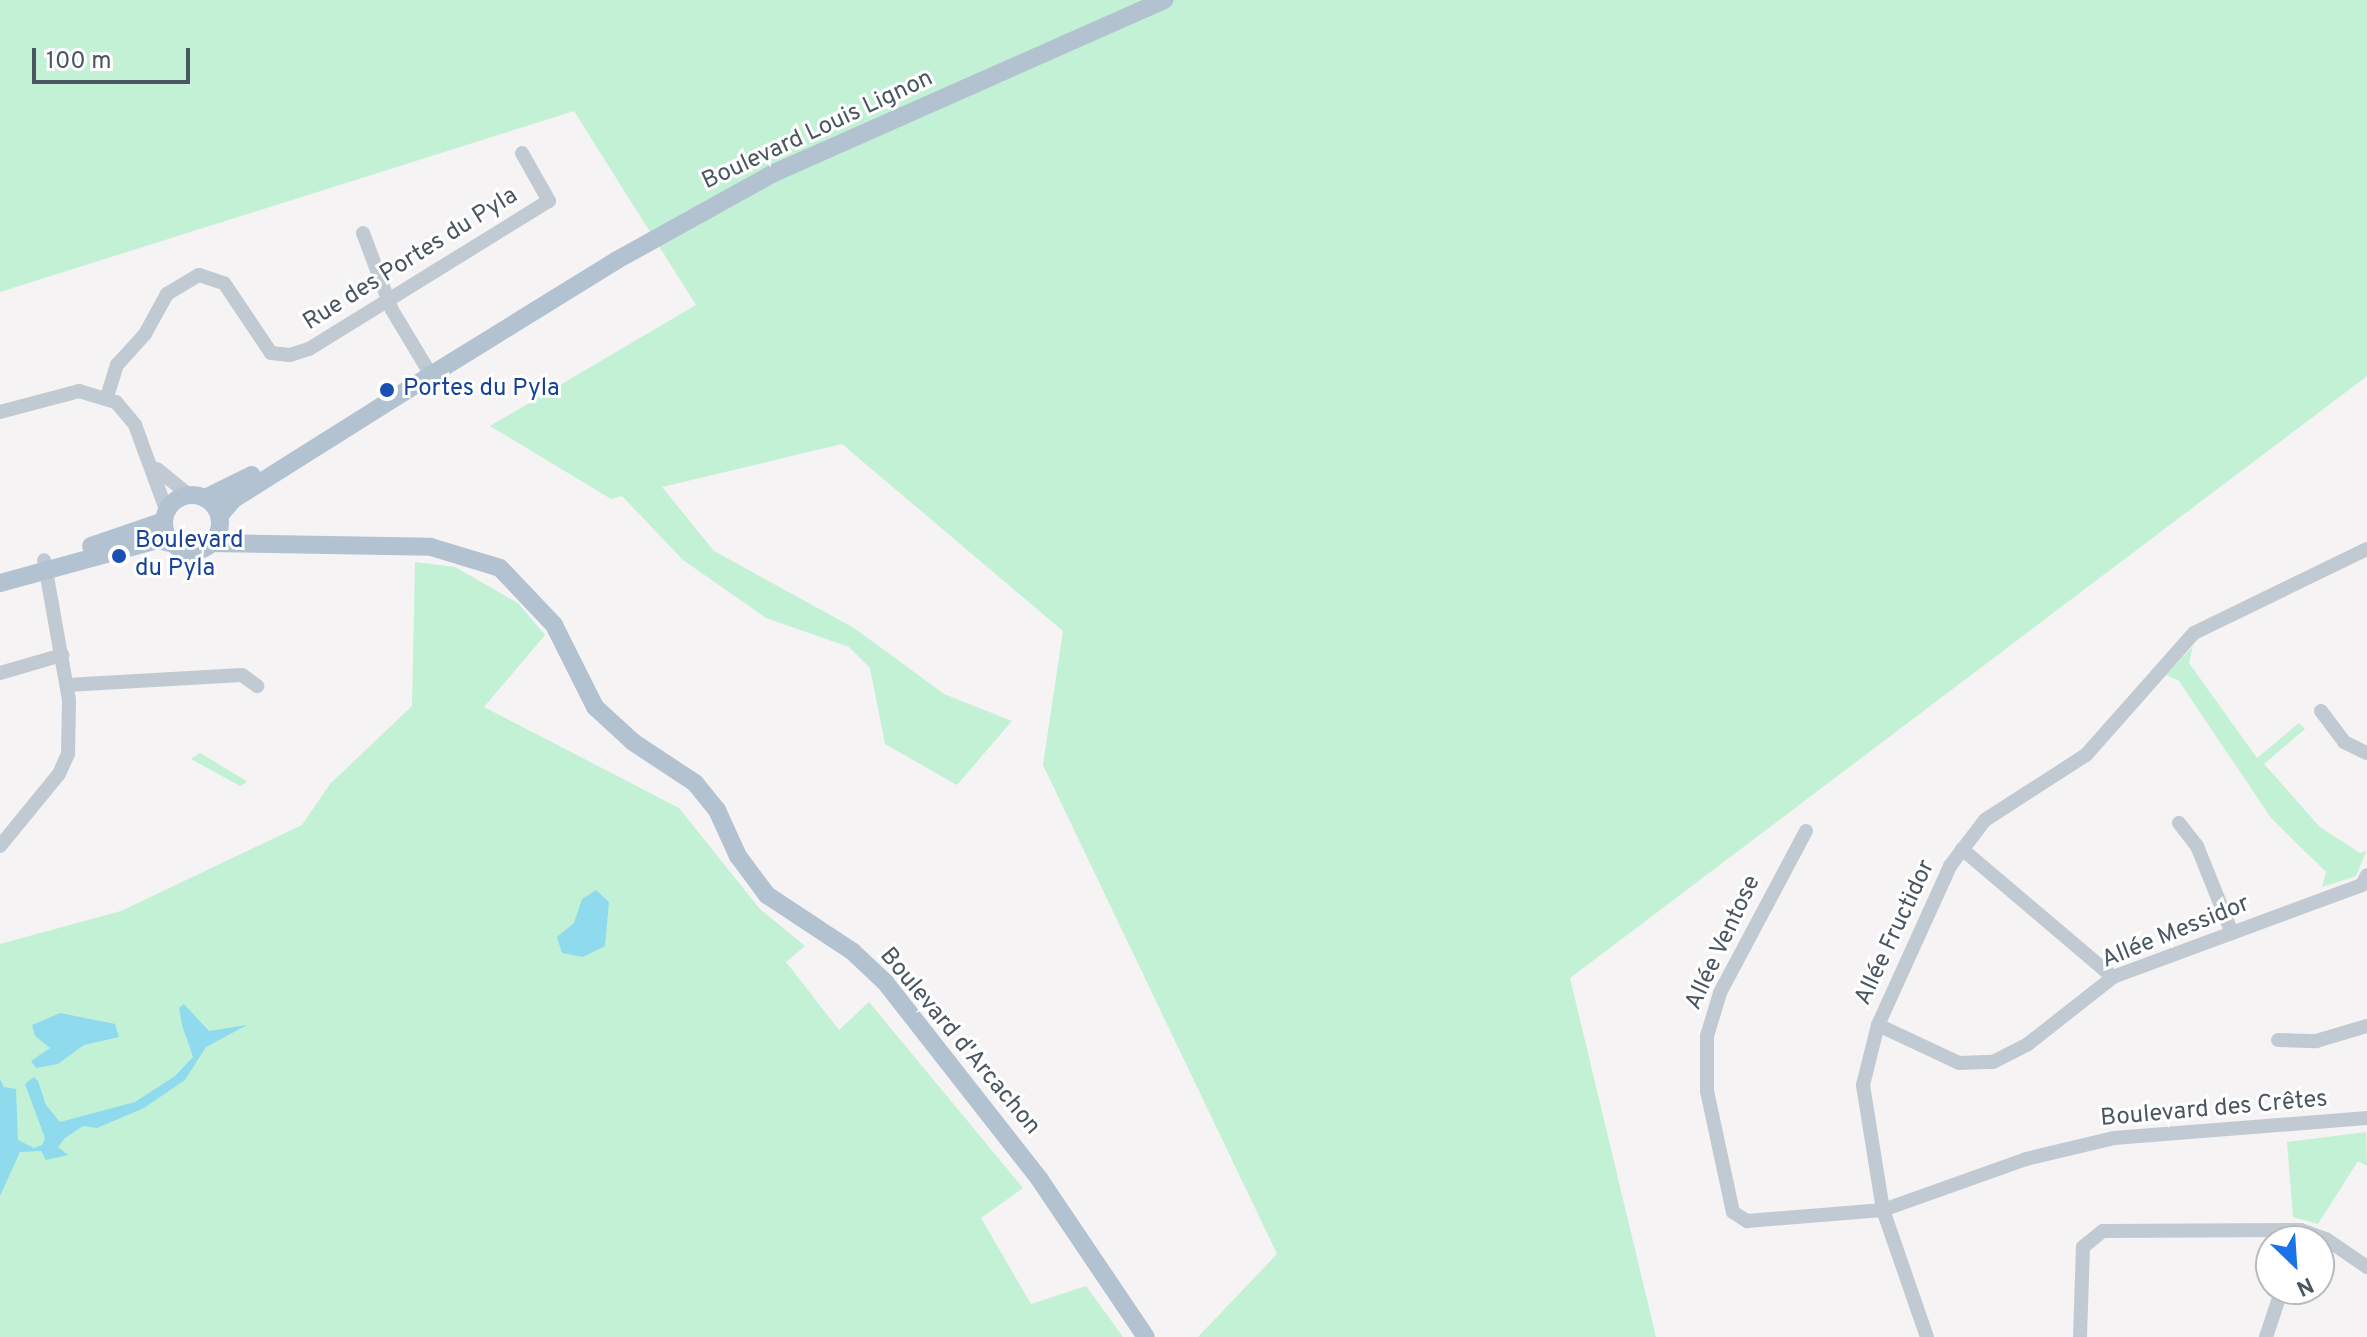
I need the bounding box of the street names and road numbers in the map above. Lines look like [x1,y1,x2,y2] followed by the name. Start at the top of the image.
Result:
[698,65,938,197] street label: Boulevard Louis Lignon
[299,182,523,338] street label: Rue des Portes du Pyla
[1850,856,1942,1010] street label: Allée Fructidor
[1680,871,1768,1015] street label: Allée Ventose
[2098,890,2254,976] street label: Allée Messidor
[872,943,1046,1141] street label: Boulevard d'Arcachon
[2099,1086,2329,1134] street label: Boulevard des Crêtes

